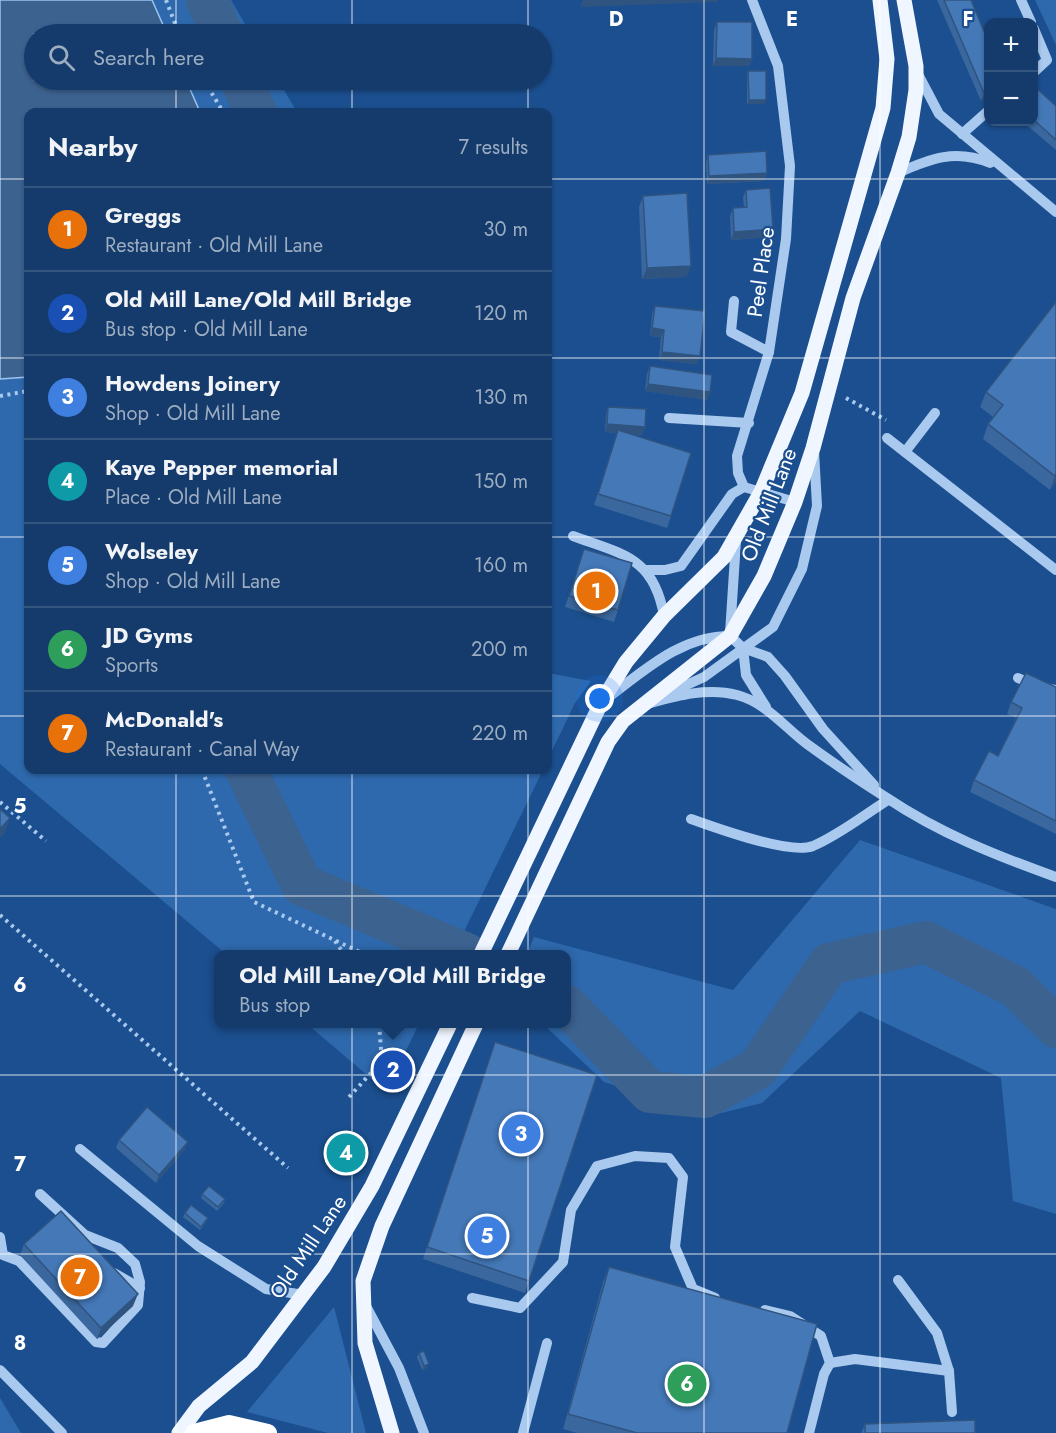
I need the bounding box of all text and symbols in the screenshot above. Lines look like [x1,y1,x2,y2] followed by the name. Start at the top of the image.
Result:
[609,5,623,34] text: D
[786,5,798,34] text: E
[962,5,974,34] text: F
[984,18,1038,126] map controls
[984,18,1038,72] button: +
[24,24,552,90] search box
[45,41,78,74] icon: search
[93,41,204,73] text: Search here
[984,72,1038,126] button: −
[48,128,137,166] text: Nearby
[459,133,528,162] text: 7 results
[105,199,181,231] text: Greggs
[62,215,73,244] text: 1
[483,215,528,244] text: 30 m
[740,225,782,319] street label: Peel Place
[105,231,323,260] text: Restaurant · Old Mill Lane
[105,283,412,315] text: Old Mill Lane/Old Mill Bridge
[61,299,74,328] text: 2
[474,299,528,328] text: 120 m
[105,315,308,344] text: Bus stop · Old Mill Lane
[105,367,280,399] text: Howdens Joinery
[61,383,74,412] text: 3
[474,383,528,412] text: 130 m
[105,399,281,428] text: Shop · Old Mill Lane
[734,444,804,566] street label: Old Mill Lane
[105,451,338,483] text: Kaye Pepper memorial
[61,467,74,496] text: 4
[474,467,528,496] text: 150 m
[105,483,282,512] text: Place · Old Mill Lane
[105,535,198,567] text: Wolseley
[61,551,74,580] text: 5
[474,551,528,580] text: 160 m
[105,567,281,596] text: Shop · Old Mill Lane
[576,568,616,614] pin: 1
[105,619,193,651] text: JD Gyms
[61,635,74,664] text: 6
[471,635,528,664] text: 200 m
[105,651,158,680] text: Sports
[585,684,614,713] your location
[105,703,223,735] text: McDonald's
[61,719,74,748] text: 7
[472,719,528,748] text: 220 m
[105,735,299,764] text: Restaurant · Canal Way
[14,792,27,821] text: 5
[214,950,571,1028] popup
[239,959,546,991] text: Old Mill Lane/Old Mill Bridge
[13,971,27,1000] text: 6
[239,991,310,1020] text: Bus stop
[374,1048,412,1092] pin: 2
[502,1112,540,1156] pin: 3
[326,1130,366,1176] pin: 4
[14,1150,27,1179] text: 7
[262,1189,354,1305] street label: Old Mill Lane
[468,1214,506,1258] pin: 5
[60,1254,100,1300] pin: 7
[14,1329,26,1358] text: 8
[668,1362,706,1406] pin: 6

